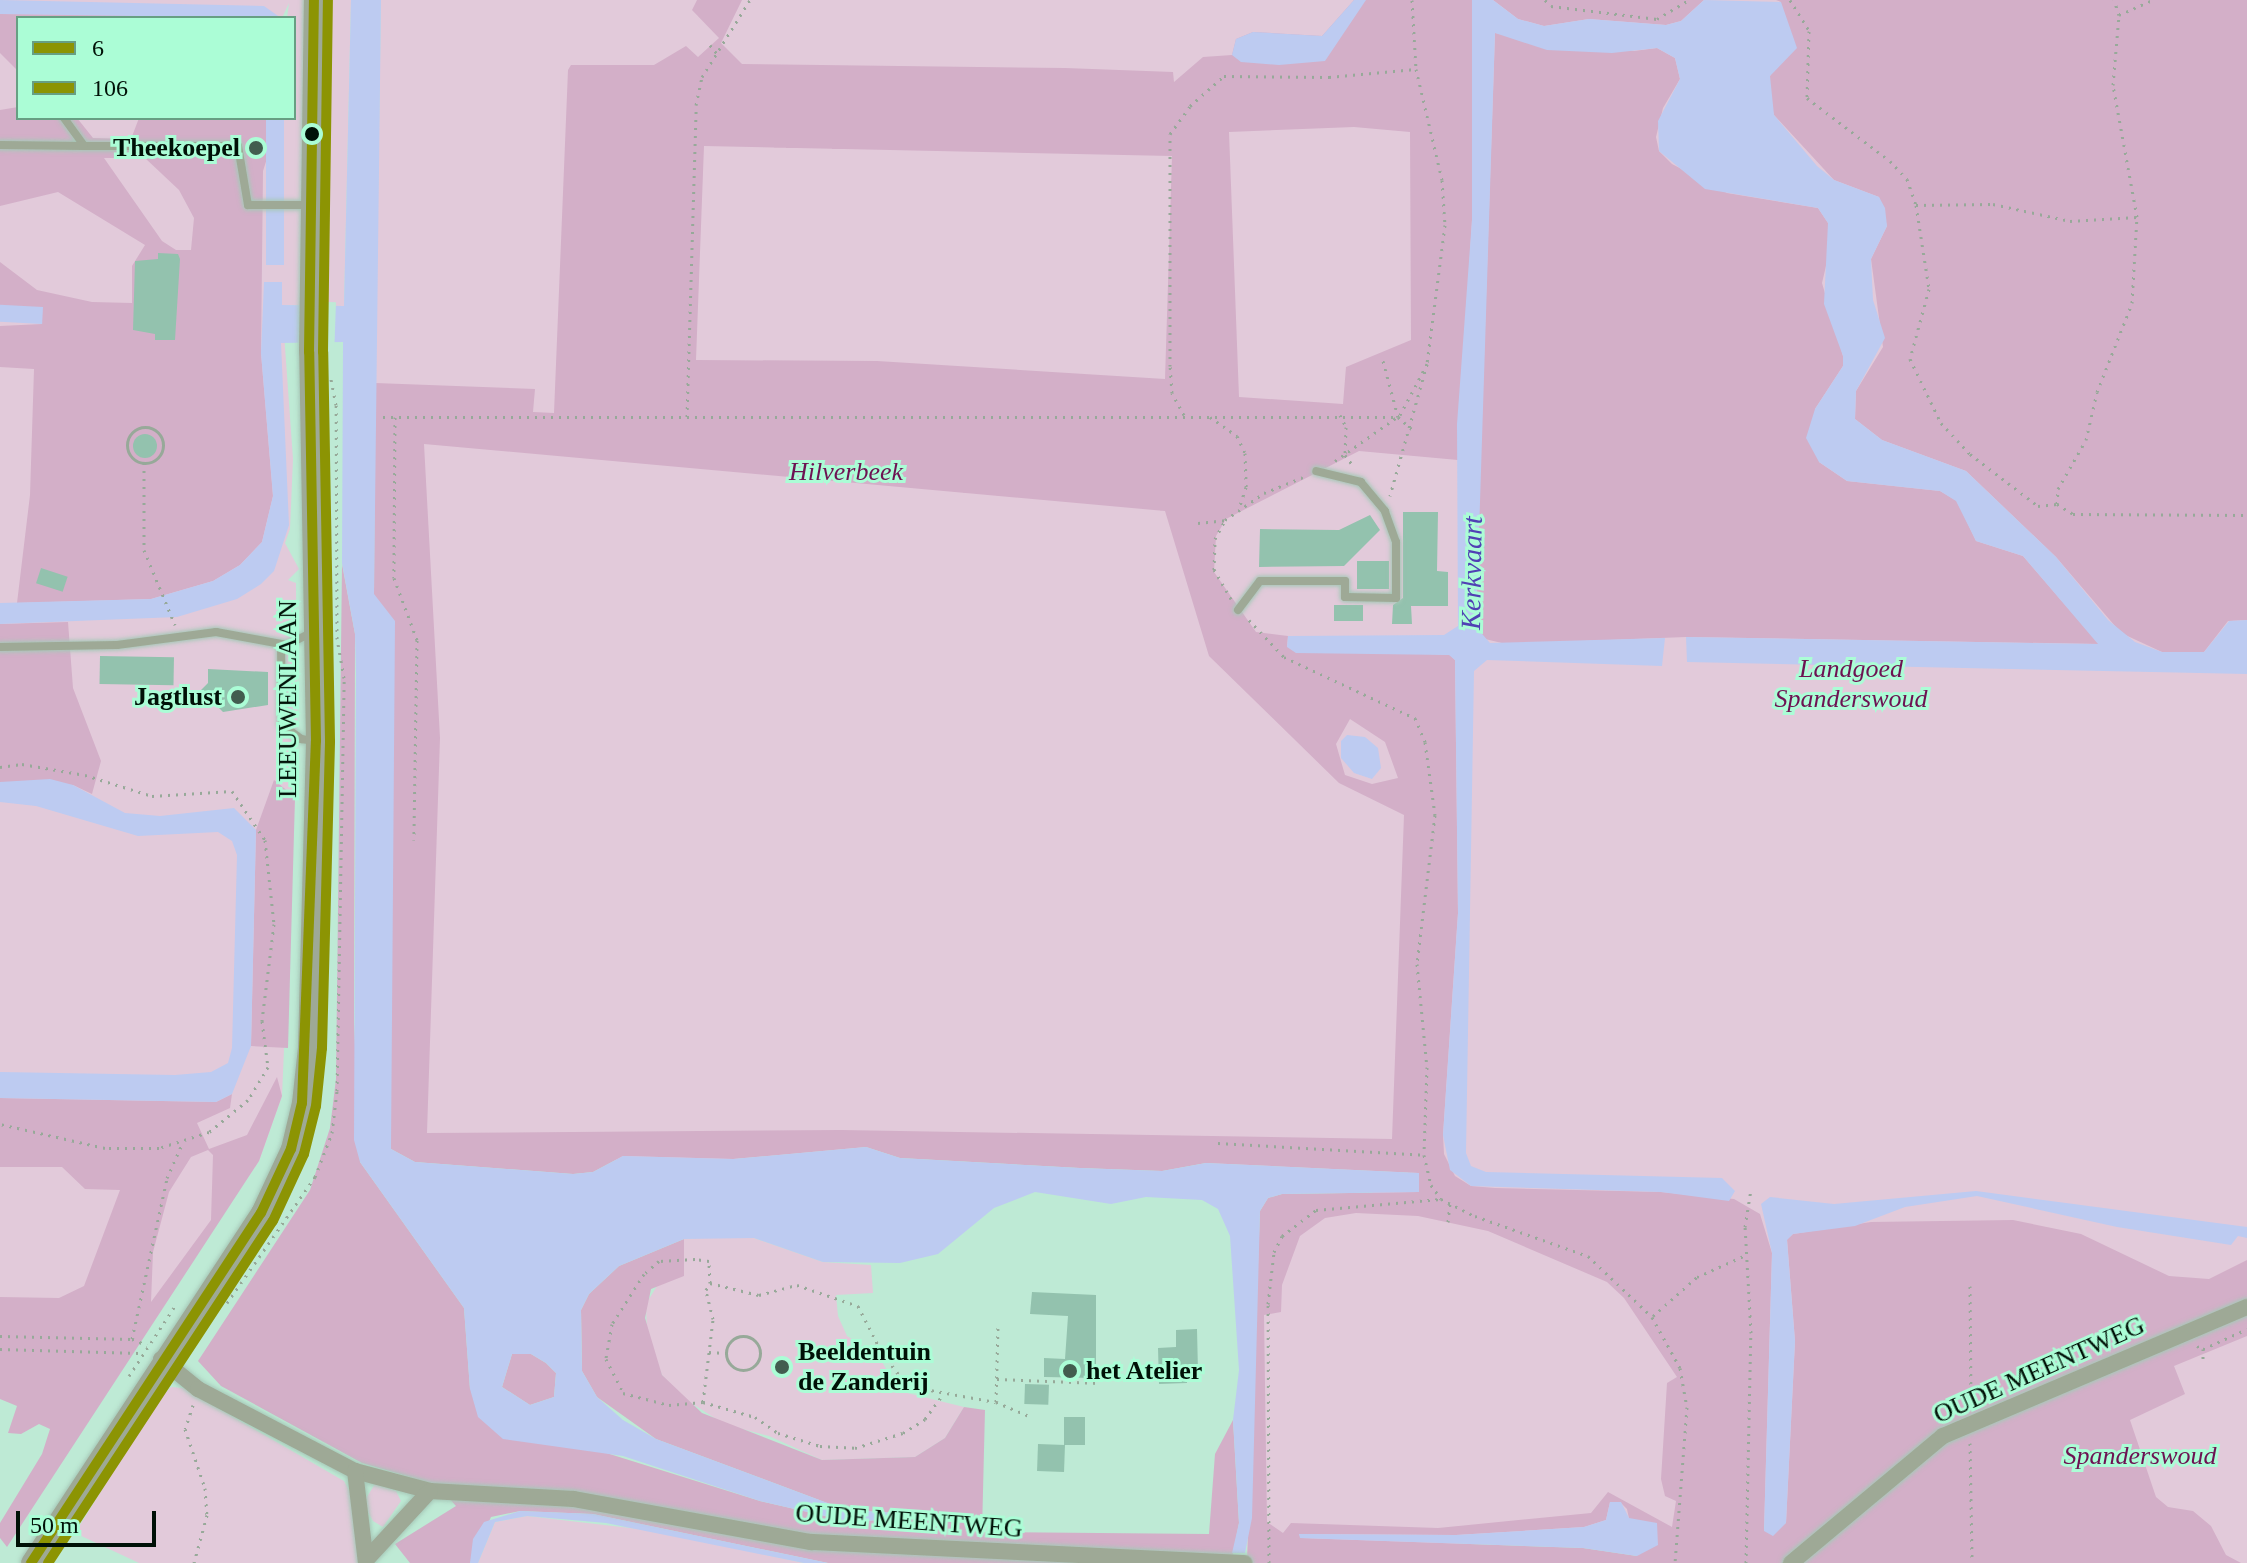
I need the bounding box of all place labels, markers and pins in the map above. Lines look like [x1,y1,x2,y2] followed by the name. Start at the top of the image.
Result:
[304,126,320,142] unlabelled marker
[113,132,240,164] place label: Theekoepel
[247,139,265,157] marker: Theekoepel
[134,681,222,713] place label: Jagtlust
[229,688,247,706] marker: Jagtlust
[798,1336,931,1398] place label: Beeldentuin de Zanderij
[1086,1355,1204,1387] place label: het Atelier
[773,1358,791,1376] marker: Beeldentuin de Zanderij
[1061,1362,1079,1380] marker: het Atelier

